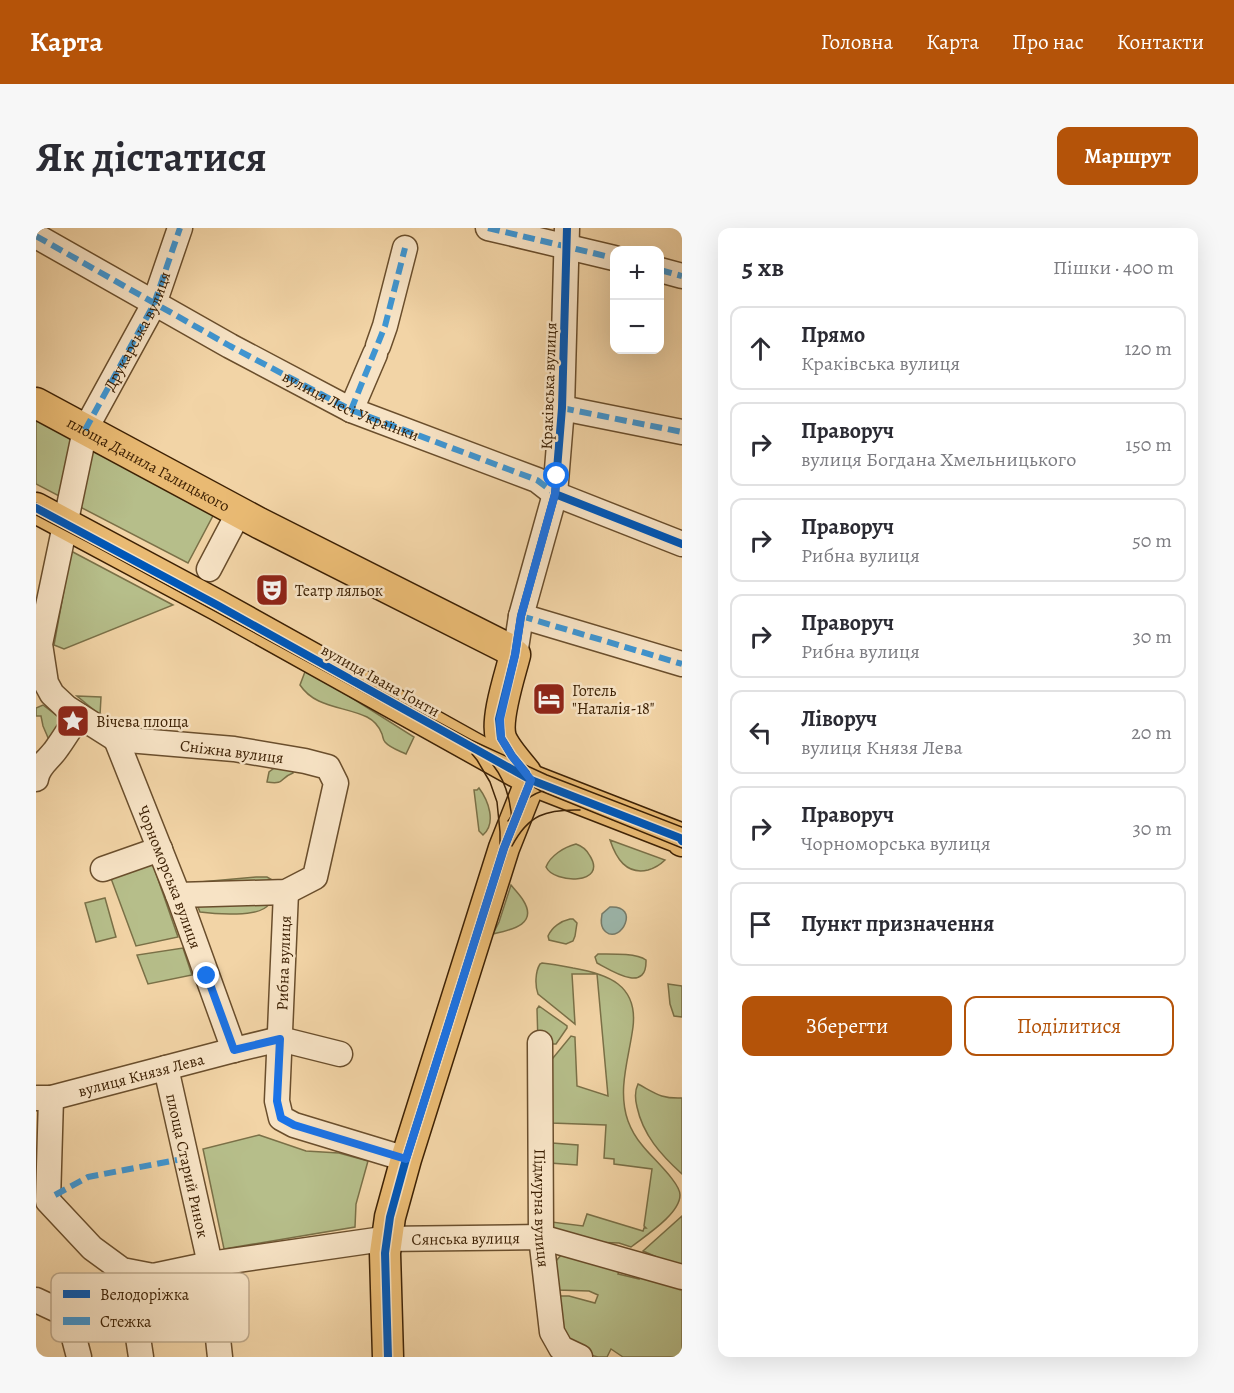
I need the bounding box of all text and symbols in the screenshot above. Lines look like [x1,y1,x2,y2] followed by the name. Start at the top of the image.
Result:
[30,23,103,61] text: Карта
[821,28,893,56] text: Головна
[926,28,979,56] text: Карта
[1012,28,1084,56] text: Про нас
[1117,28,1204,56] text: Контакти
[1057,127,1198,185] button: Маршрут
[36,128,267,185] text: Як дістатися
[610,246,664,354] map controls
[610,246,664,300] button: +
[742,250,784,285] text: 5 хв
[1053,254,1174,281] text: Пішки · 400 m
[99,269,176,395] street label: Друкарська вулиця
[610,300,664,354] button: −
[801,320,865,350] text: Прямо
[536,322,562,450] street label: Краківська вулиця
[744,332,777,365] icon: ahead
[1124,335,1172,362] text: 120 m
[801,350,960,377] text: Краківська вулиця
[278,366,422,447] street label: вулиця Лесі Українки
[63,412,234,517] street label: площа Данила Галицького
[801,416,894,446] text: Праворуч
[744,428,777,461] icon: right
[1125,431,1172,458] text: 150 m
[801,446,1076,473] text: вулиця Богдана Хмельницького
[543,462,569,488] route start
[801,512,894,542] text: Праворуч
[744,524,777,557] icon: right
[1132,527,1172,554] text: 50 m
[801,542,920,569] text: Рибна вулиця
[254,572,290,608] theatre icon: Театр ляльок
[295,580,383,602] place label: Театр ляльок
[801,608,894,638] text: Праворуч
[744,620,777,653] icon: right
[1132,623,1172,650] text: 30 m
[801,638,920,665] text: Рибна вулиця
[317,639,444,723] street label: вулиця Івана Ґонти
[572,680,655,720] place label: Готель "Наталія-18"
[531,681,567,717] hotel icon: Готель "Наталія-18"
[55,703,91,739] place icon: Вічева площа
[801,704,877,734] text: Ліворуч
[96,711,189,733] place label: Вічева площа
[744,716,777,749] icon: left
[1131,719,1172,746] text: 20 m
[801,734,963,761] text: вулиця Князя Лева
[179,735,285,769] street label: Сніжна вулиця
[801,800,894,830] text: Праворуч
[131,802,207,952] street label: Чорноморська вулиця
[744,812,777,845] icon: right
[1132,815,1172,842] text: 30 m
[801,830,991,857] text: Чорноморська вулиця
[744,908,777,941] icon: arrive
[801,909,994,939] text: Пункт призначення
[271,915,297,1011] street label: Рибна вулиця
[193,962,219,988] route end
[742,996,952,1056] button: Зберегти
[964,996,1174,1056] button: Поділитися
[76,1048,207,1102] street label: вулиця Князя Лева
[160,1091,214,1240] street label: площа Старий Ринок
[529,1149,554,1269] street label: Підмурна вулиця
[411,1227,520,1251] street label: Сянська вулиця
[51,1273,249,1342] legend
[100,1284,190,1306] text: Велодоріжка
[100,1311,152,1333] text: Стежка

